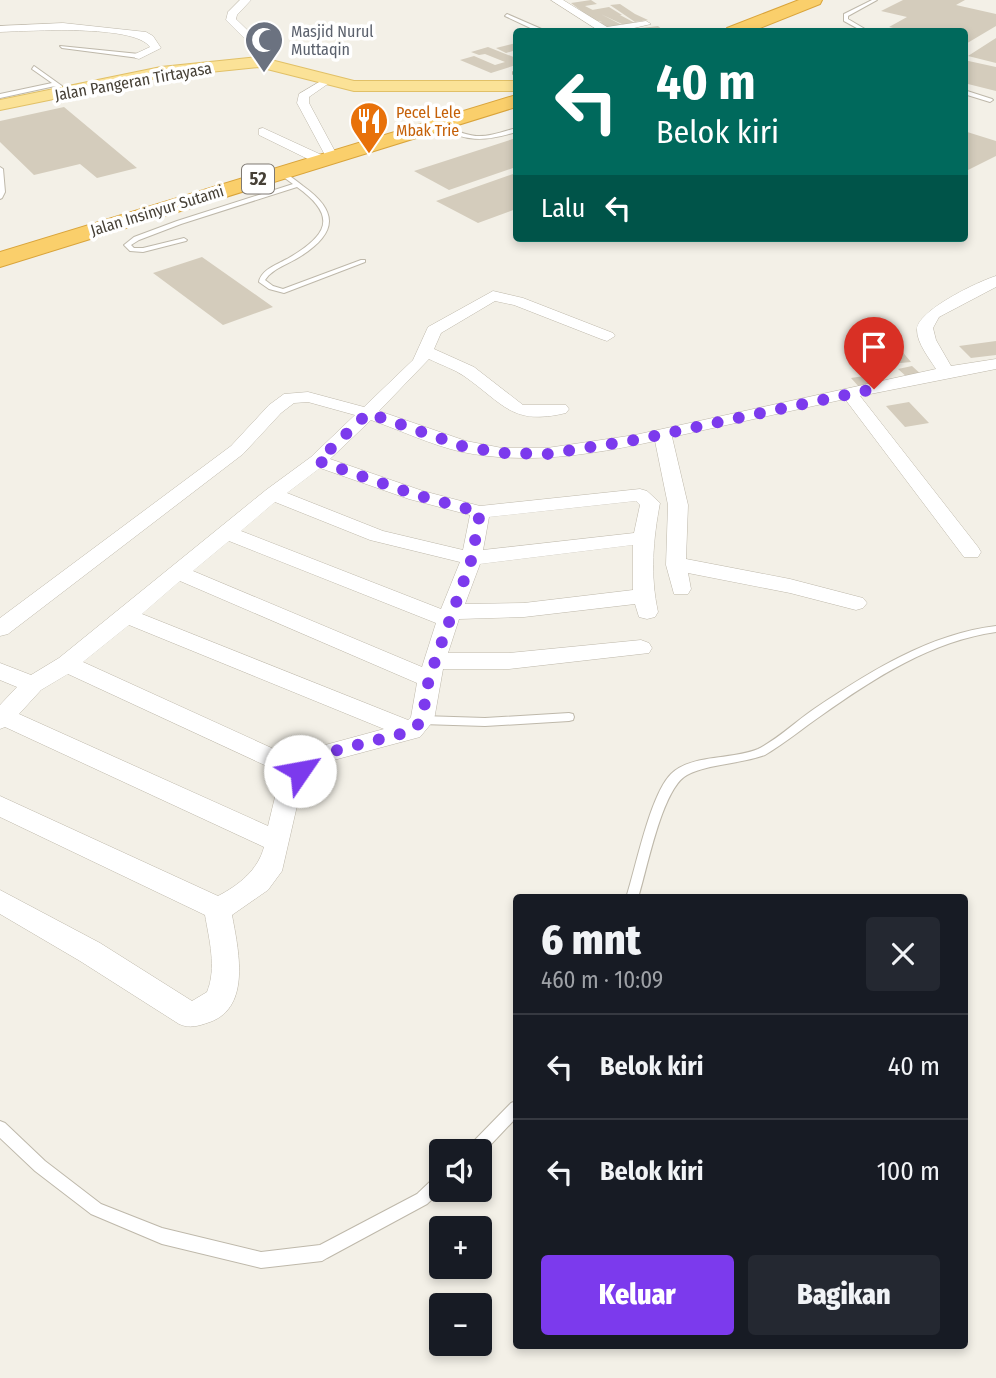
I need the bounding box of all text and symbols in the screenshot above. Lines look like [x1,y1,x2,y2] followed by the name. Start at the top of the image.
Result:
[243,19,285,74] mosque icon: Masjid Nurul Muttaqin
[291,22,374,59] place label: Masjid Nurul Muttaqin
[656,53,756,112] text: 40 m
[541,56,632,147] icon: left
[53,58,213,105] street label: Jalan Pangeran Tirtayasa
[348,100,390,155] restaurant icon: Pecel Lele Mbak Trie
[396,103,461,140] place label: Pecel Lele Mbak Trie
[656,113,779,151] text: Belok kiri
[242,164,274,194] road number: 52
[88,181,226,240] street label: Jalan Insinyur Sutami
[599,189,637,227] icon: left
[541,193,585,224] text: Lalu
[844,317,904,389] pin
[855,328,893,366] icon: arrive
[263,734,337,808] position arrow
[541,915,641,965] text: 6 mnt
[866,917,940,991] button: close
[541,966,663,994] text: 460 m · 10:09
[541,1048,579,1086] icon: left
[600,1051,703,1082] text: Belok kiri
[888,1051,940,1082] text: 40 m
[429,1139,492,1356] map controls
[429,1139,492,1202] button: sound
[541,1153,579,1191] icon: left
[600,1156,703,1187] text: Belok kiri
[877,1156,940,1187] text: 100 m
[429,1216,492,1279] button: +
[541,1255,734,1335] button: Keluar
[748,1255,940,1335] button: Bagikan
[429,1293,492,1356] button: −

